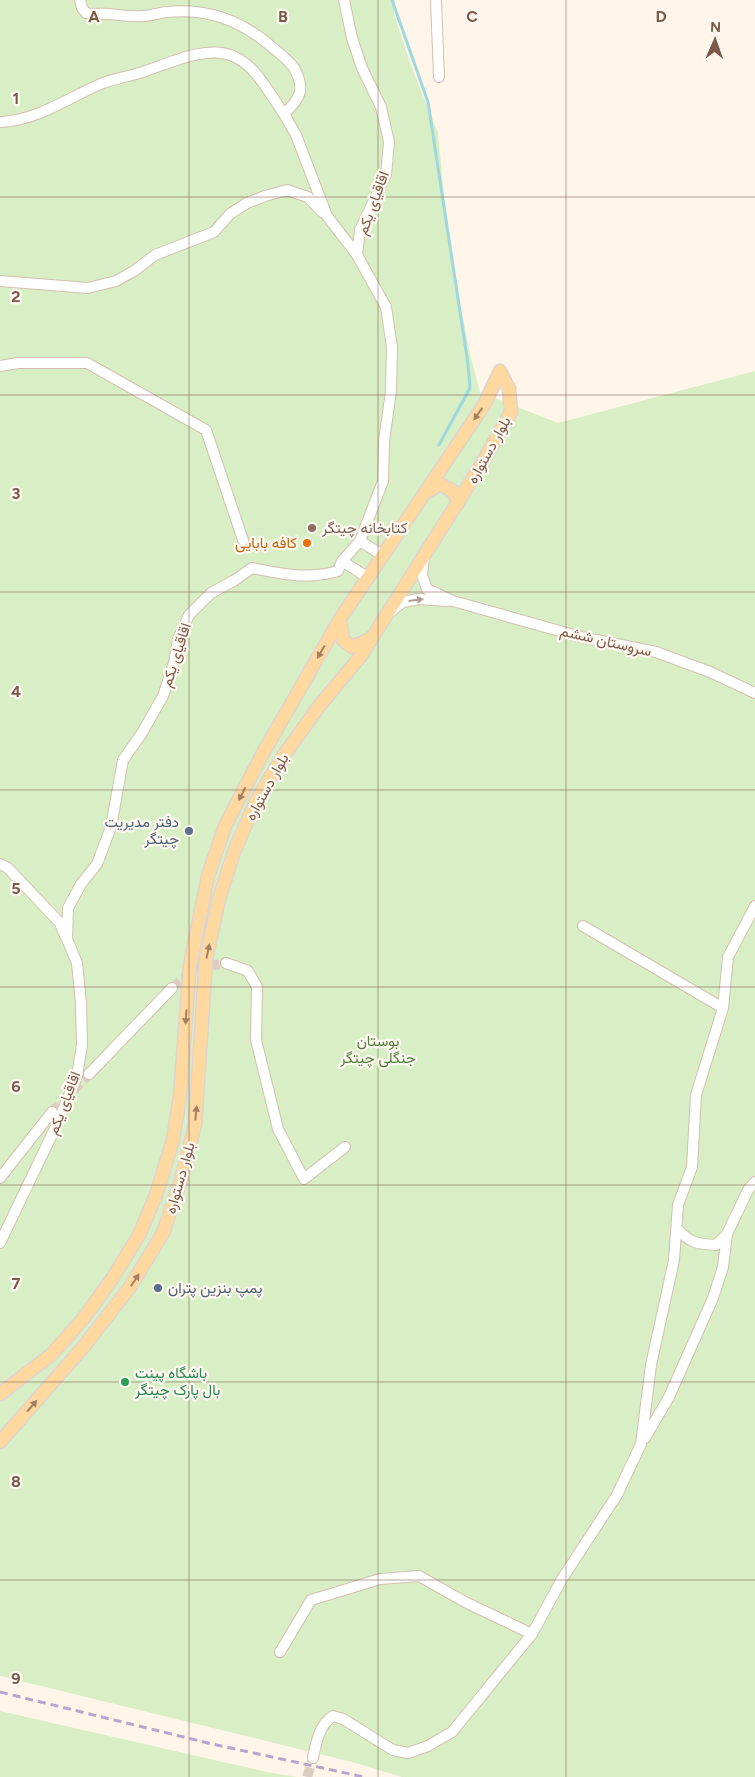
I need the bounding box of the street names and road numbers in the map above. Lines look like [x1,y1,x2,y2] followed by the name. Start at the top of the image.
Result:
[353,169,394,238] street label: اقاقیای یکم
[463,413,515,487] street label: بلوار دستواره
[157,621,196,690] street label: اقاقیای یکم
[558,622,654,661] street label: سروستان ششم
[241,750,293,824] street label: بلوار دستواره
[44,1069,85,1138] street label: اقاقیای یکم
[161,1140,199,1216] street label: بلوار دستواره

